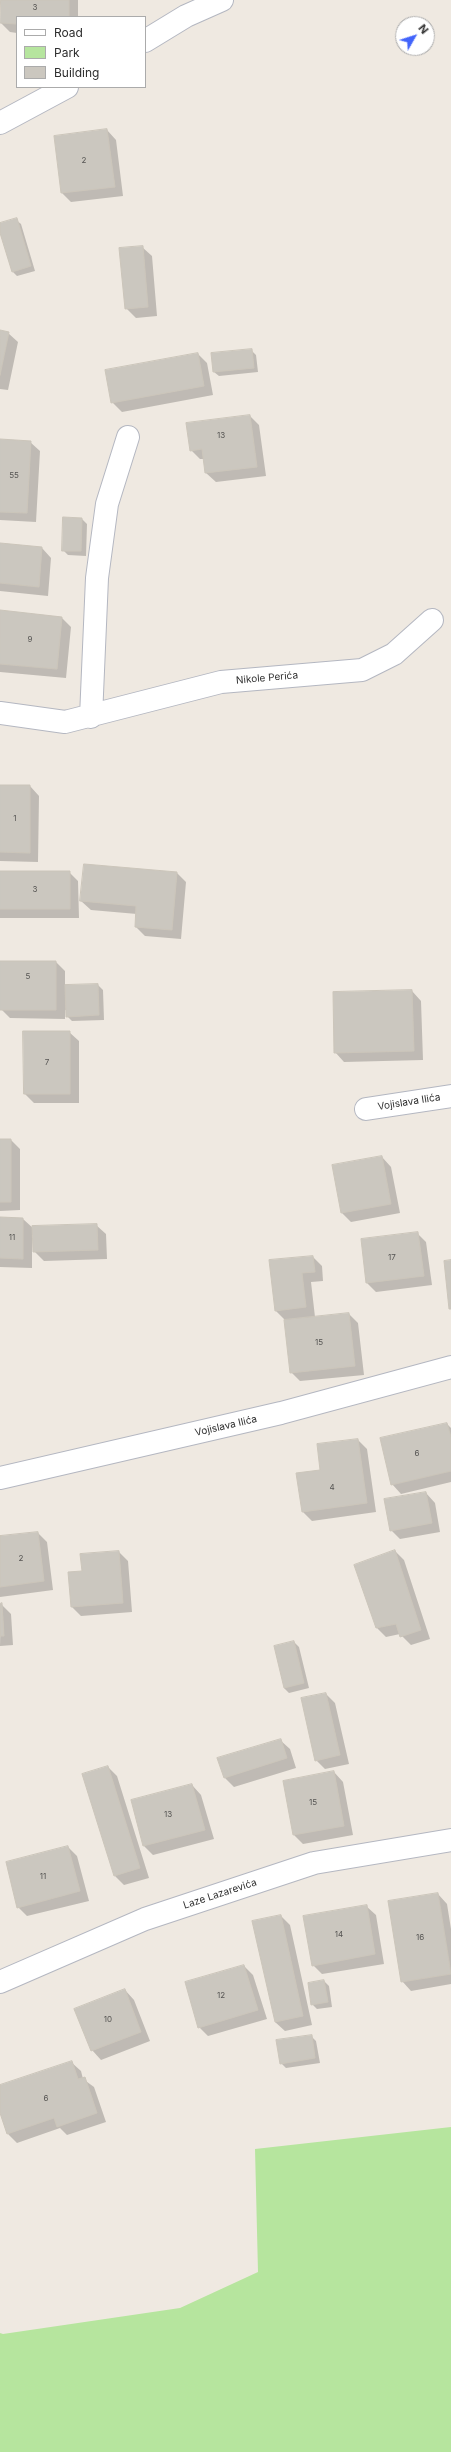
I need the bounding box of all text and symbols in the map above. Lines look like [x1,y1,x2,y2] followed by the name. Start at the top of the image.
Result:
[33,3,37,13] house number: 3
[16,16,146,88] legend
[395,16,435,56] north arrow
[415,21,432,37] text: N
[54,25,83,40] text: Road
[54,45,80,60] text: Park
[54,65,99,80] text: Building
[82,156,86,166] house number: 2
[217,431,225,441] house number: 13
[9,471,19,481] house number: 55
[28,635,32,645] house number: 9
[235,669,299,687] street label: Nikole Perića
[13,814,17,824] house number: 1
[33,885,37,895] house number: 3
[26,972,30,982] house number: 5
[45,1058,49,1068] house number: 7
[377,1091,441,1113] street label: Vojislava Ilića
[9,1233,15,1243] house number: 11
[388,1253,396,1263] house number: 17
[315,1338,323,1348] house number: 15
[194,1413,258,1439] street label: Vojislava Ilića
[415,1449,419,1459] house number: 6
[329,1483,335,1493] house number: 4
[19,1554,23,1564] house number: 2
[309,1798,317,1808] house number: 15
[164,1810,172,1820] house number: 13
[40,1872,46,1882] house number: 11
[182,1876,258,1912] street label: Laze Lazarevića
[335,1930,343,1940] house number: 14
[416,1933,424,1943] house number: 16
[217,1991,225,2001] house number: 12
[104,2015,112,2025] house number: 10
[44,2094,48,2104] house number: 6

